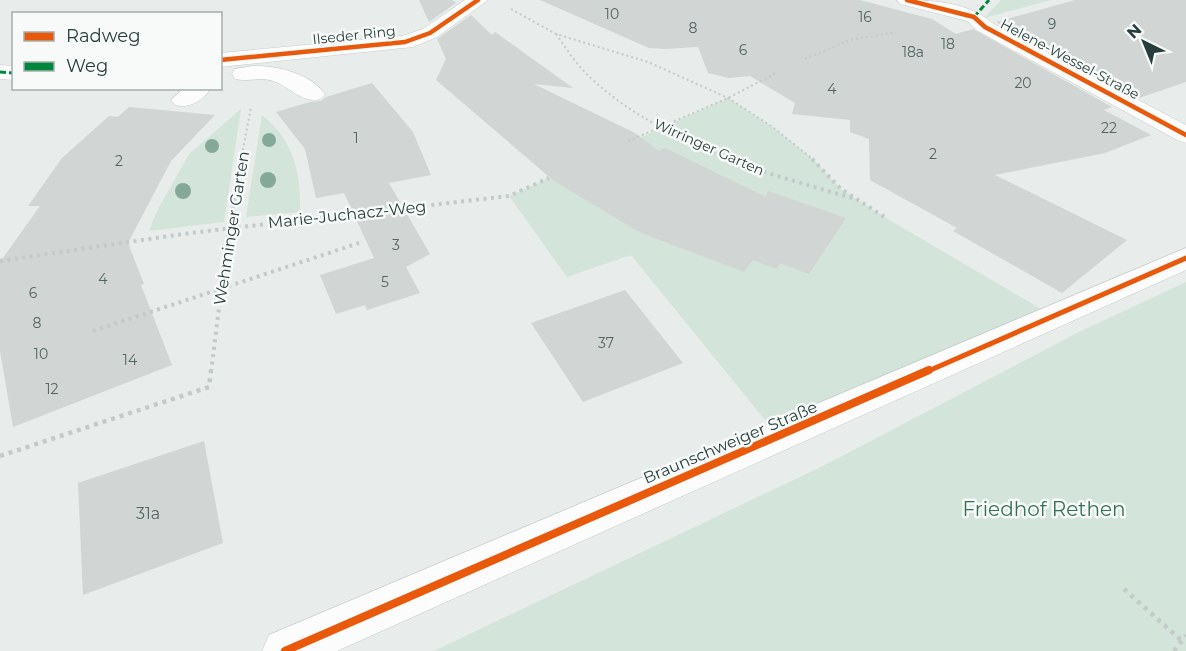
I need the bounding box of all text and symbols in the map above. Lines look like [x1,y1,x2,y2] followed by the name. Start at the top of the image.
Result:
[605,5,619,23] house number: 10
[858,8,872,26] house number: 16
[12,12,222,90] legend
[1114,12,1174,72] north arrow
[997,15,1143,103] street label: Helene-Wessel-Straße
[1048,15,1056,33] house number: 9
[689,19,698,37] house number: 8
[1123,20,1145,43] text: N
[312,22,396,48] street label: Ilseder Ring
[66,25,141,47] text: Radweg
[941,35,955,53] house number: 18
[739,41,748,59] house number: 6
[902,43,924,61] house number: 18a
[66,55,108,77] text: Weg
[1014,74,1032,92] house number: 20
[827,80,837,98] house number: 4
[651,115,767,179] street label: Wirringer Garten
[1101,119,1117,137] house number: 22
[353,129,359,147] house number: 1
[929,145,937,163] house number: 2
[210,150,253,307] street label: Wehminger Garten
[115,152,123,170] house number: 2
[267,197,427,232] street label: Marie-Juchacz-Weg
[392,236,400,254] house number: 3
[98,270,108,288] house number: 4
[381,273,389,291] house number: 5
[29,284,38,302] house number: 6
[33,314,42,332] house number: 8
[598,334,614,352] house number: 37
[34,345,48,363] house number: 10
[123,351,138,369] house number: 14
[45,380,59,398] house number: 12
[640,397,820,488] street label: Braunschweiger Straße
[962,497,1126,521] park label: Friedhof Rethen
[136,504,160,523] house number: 31a

